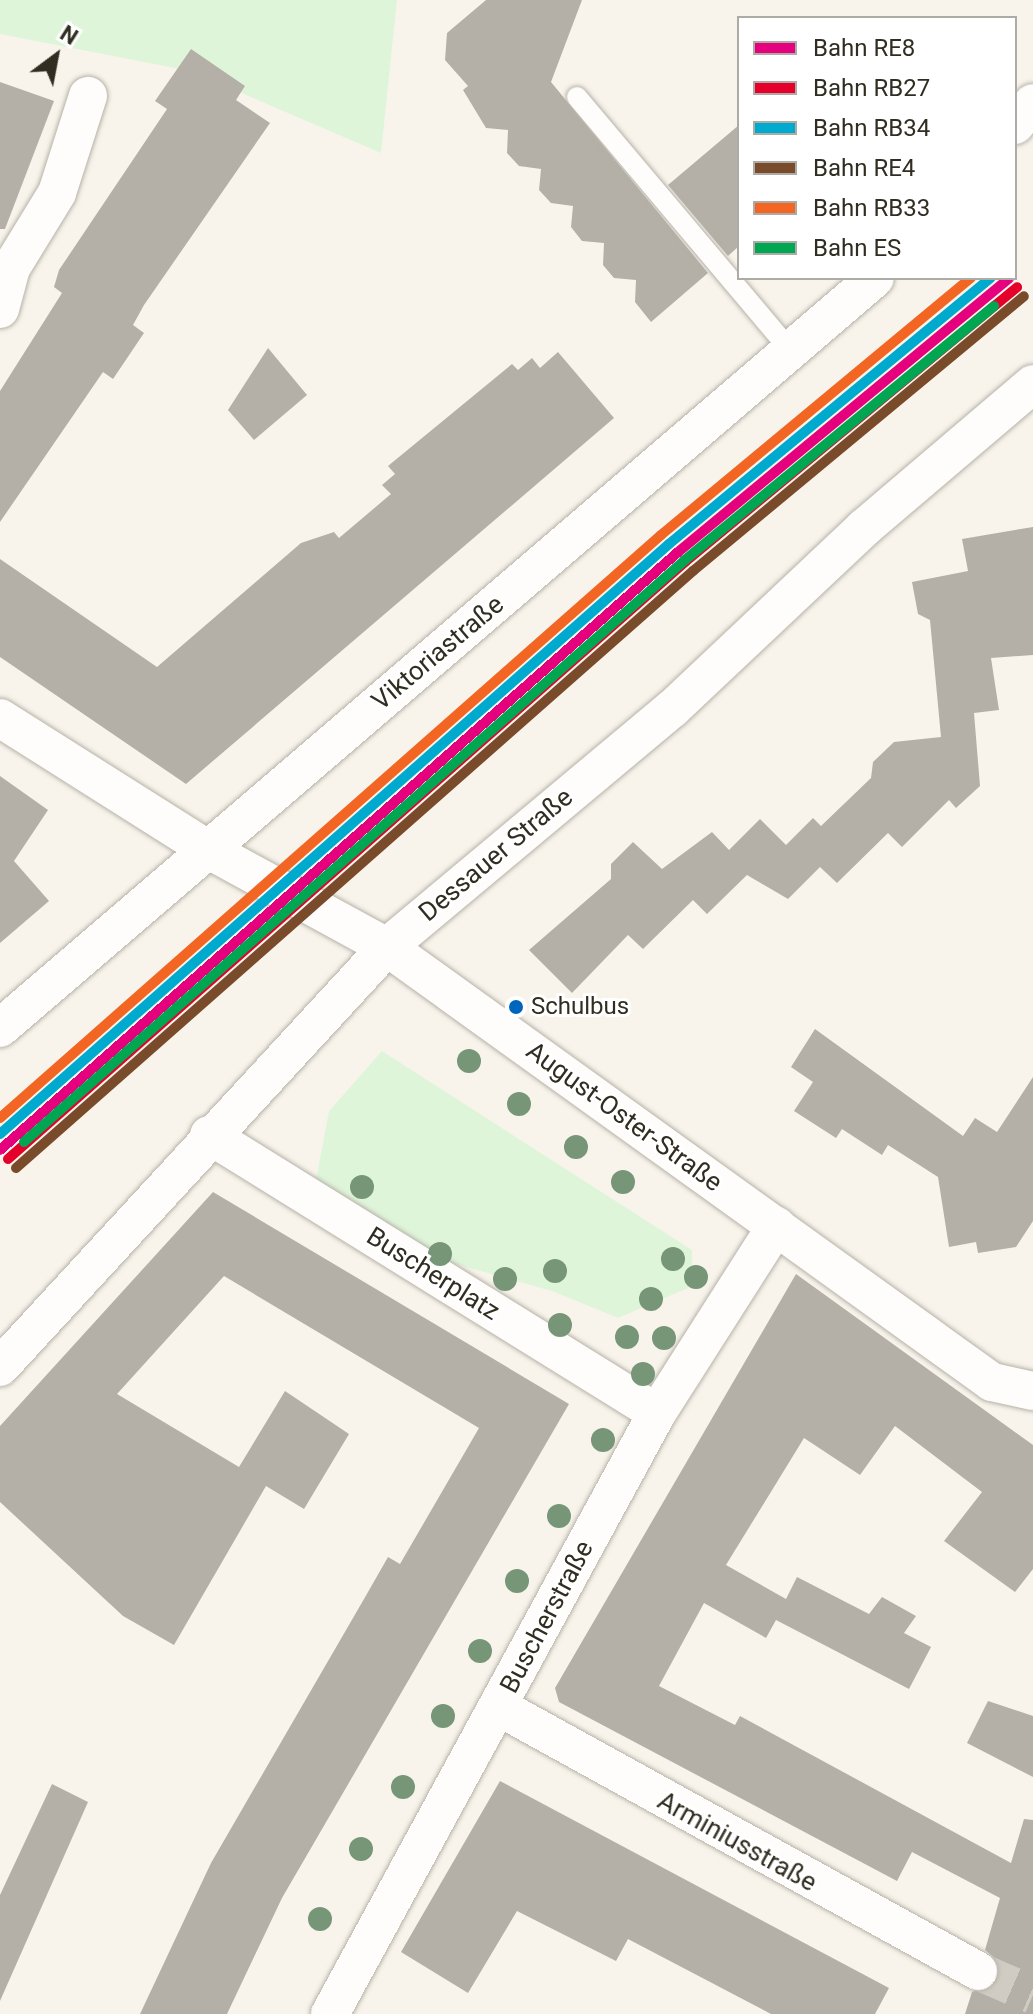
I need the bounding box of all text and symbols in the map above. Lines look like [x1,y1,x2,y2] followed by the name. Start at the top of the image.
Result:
[16,16,96,96] north arrow
[737,16,1017,280] legend
[56,21,82,50] text: N
[813,34,915,62] text: Bahn RE8
[813,74,930,102] text: Bahn RB27
[813,114,930,142] text: Bahn RB34
[813,154,915,182] text: Bahn RE4
[813,194,930,222] text: Bahn RB33
[813,234,901,262] text: Bahn ES
[366,589,510,717] street label: Viktoriastraße
[413,782,579,928] street label: Dessauer Straße
[531,993,629,1021] place label: Schulbus
[508,999,524,1015] marker: Schulbus
[520,1035,728,1199] street label: August-Oster-Straße
[361,1221,505,1327] street label: Buscherplatz
[494,1535,600,1699] street label: Buscherstraße
[652,1785,822,1899] street label: Arminiusstraße

